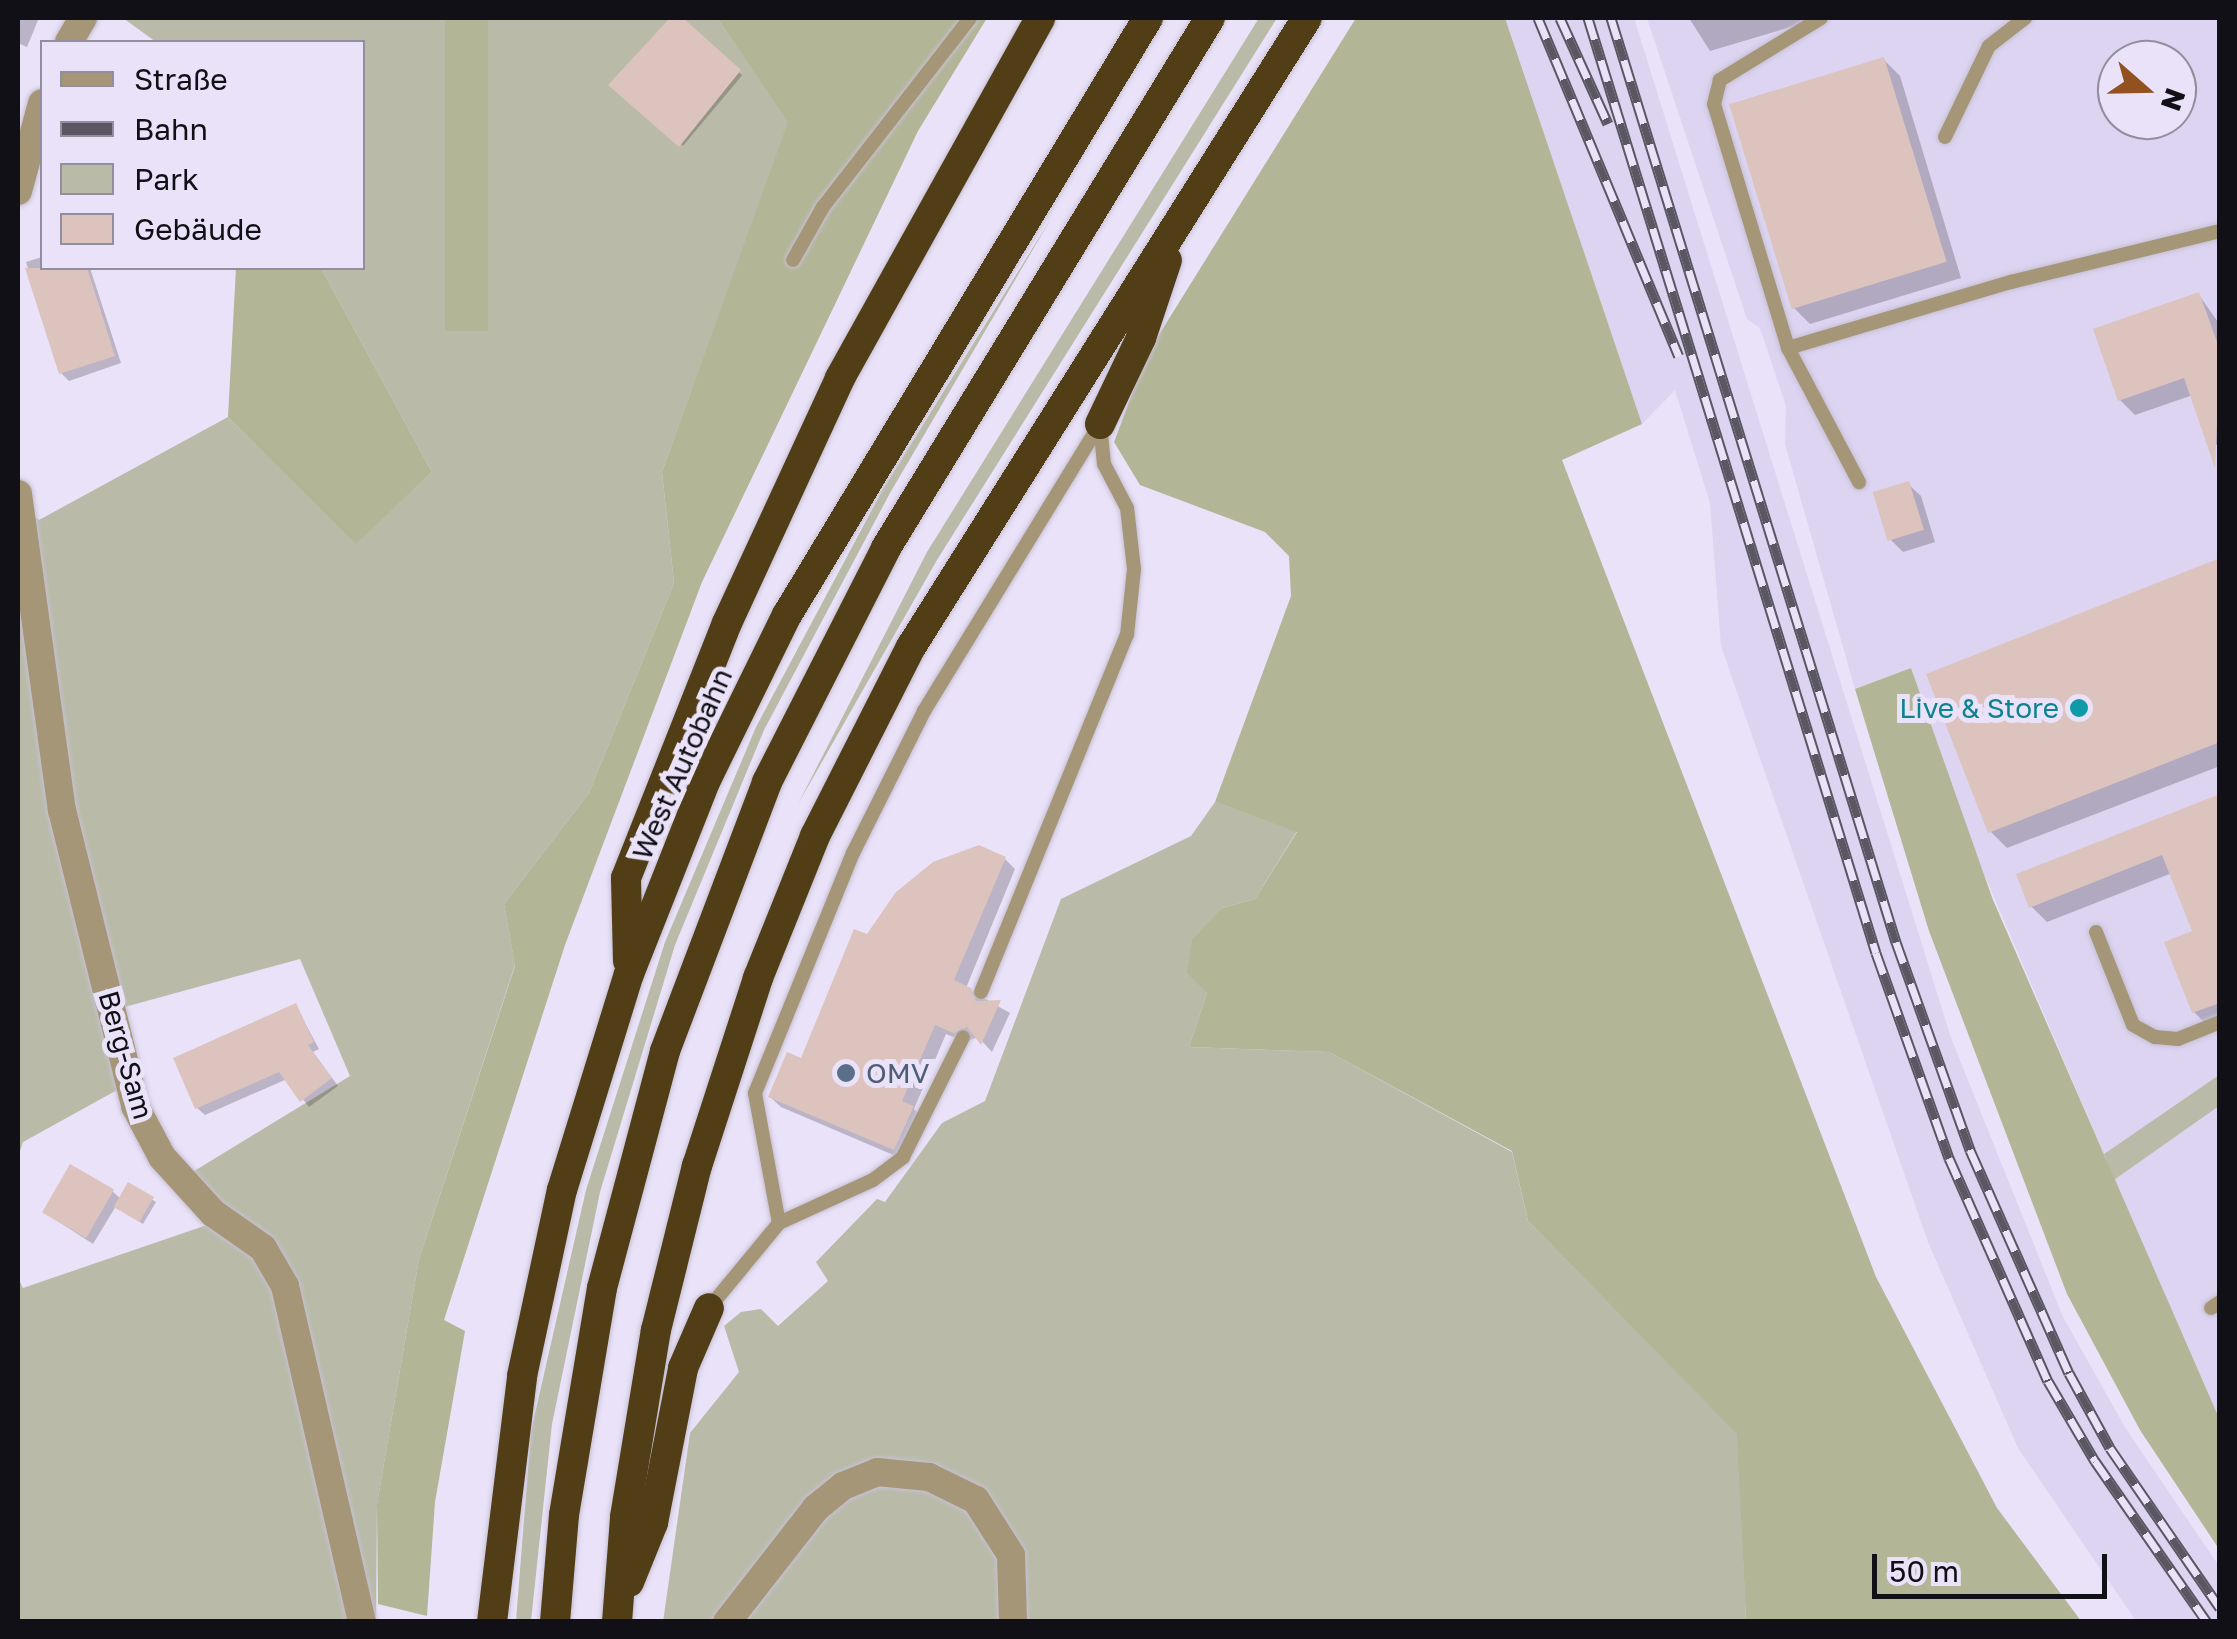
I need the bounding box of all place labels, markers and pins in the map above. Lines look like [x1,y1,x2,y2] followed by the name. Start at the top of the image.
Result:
[1899,691,2059,725] place label: Live & Store
[2068,697,2090,719] marker: Live & Store
[866,1056,930,1090] place label: OMV
[835,1062,857,1084] marker: OMV

